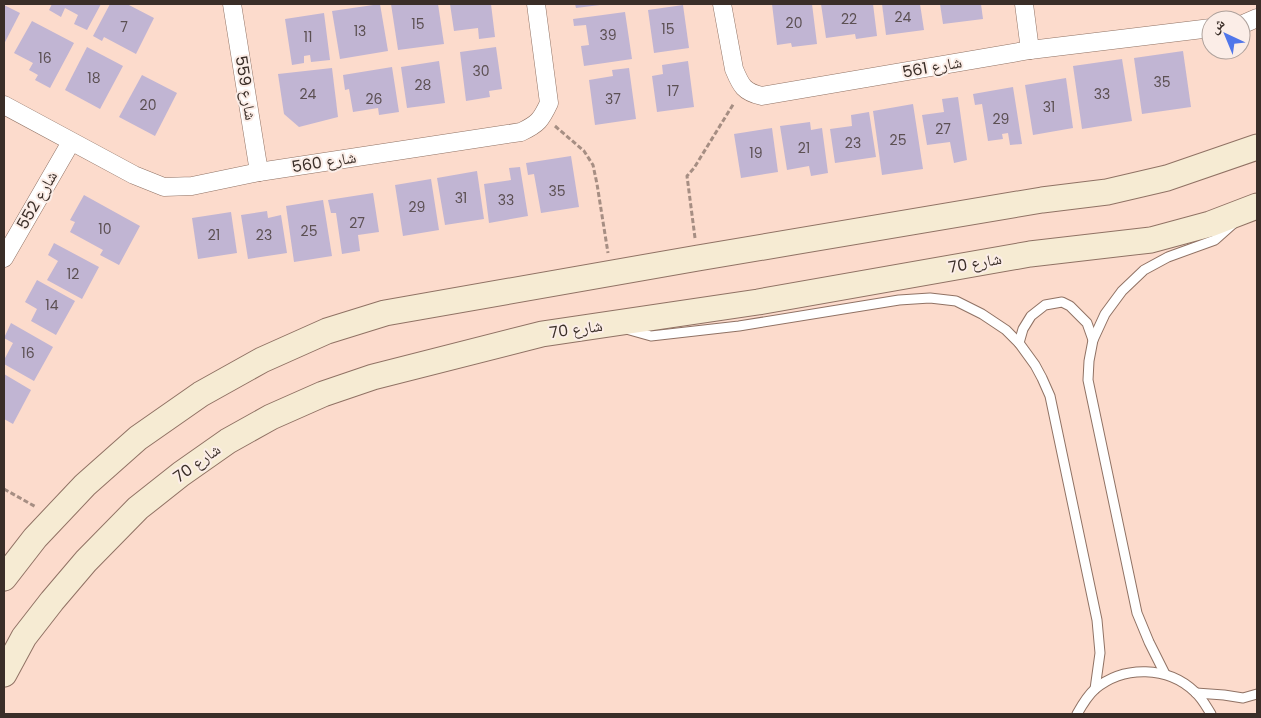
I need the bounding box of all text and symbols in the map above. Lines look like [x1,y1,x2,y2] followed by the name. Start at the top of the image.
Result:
[895,7,912,27] house number: 24
[841,9,857,29] house number: 22
[1201,10,1251,60] north arrow
[786,13,802,33] house number: 20
[1205,13,1229,38] text: ش
[411,14,425,34] house number: 15
[120,17,128,37] house number: 7
[661,19,675,39] house number: 15
[354,21,366,41] house number: 13
[599,25,617,45] house number: 39
[304,27,312,47] house number: 11
[38,48,52,68] house number: 16
[900,50,964,84] street label: شارع 561
[230,54,262,122] street label: شارع 559
[472,61,490,81] house number: 30
[87,68,101,88] house number: 18
[1153,72,1171,92] house number: 35
[415,75,432,95] house number: 28
[667,81,679,101] house number: 17
[300,84,317,104] house number: 24
[1094,84,1110,104] house number: 33
[366,89,383,109] house number: 26
[605,89,621,109] house number: 37
[140,95,156,115] house number: 20
[1043,97,1055,117] house number: 31
[993,109,1009,129] house number: 29
[935,119,951,139] house number: 27
[890,130,906,150] house number: 25
[845,133,861,153] house number: 23
[798,138,810,158] house number: 21
[749,143,763,163] house number: 19
[290,146,358,178] street label: شارع 560
[11,167,63,233] street label: شارع 552
[548,181,566,201] house number: 35
[455,188,467,208] house number: 31
[498,190,514,210] house number: 33
[409,197,425,217] house number: 29
[349,213,365,233] house number: 27
[98,219,112,239] house number: 10
[301,221,317,241] house number: 25
[208,225,220,245] house number: 21
[256,225,272,245] house number: 23
[947,247,1003,279] street label: شارع 70
[67,264,79,284] house number: 12
[45,295,59,315] house number: 14
[548,314,604,344] street label: شارع 70
[21,343,35,363] house number: 16
[169,438,225,488] street label: شارع 70

